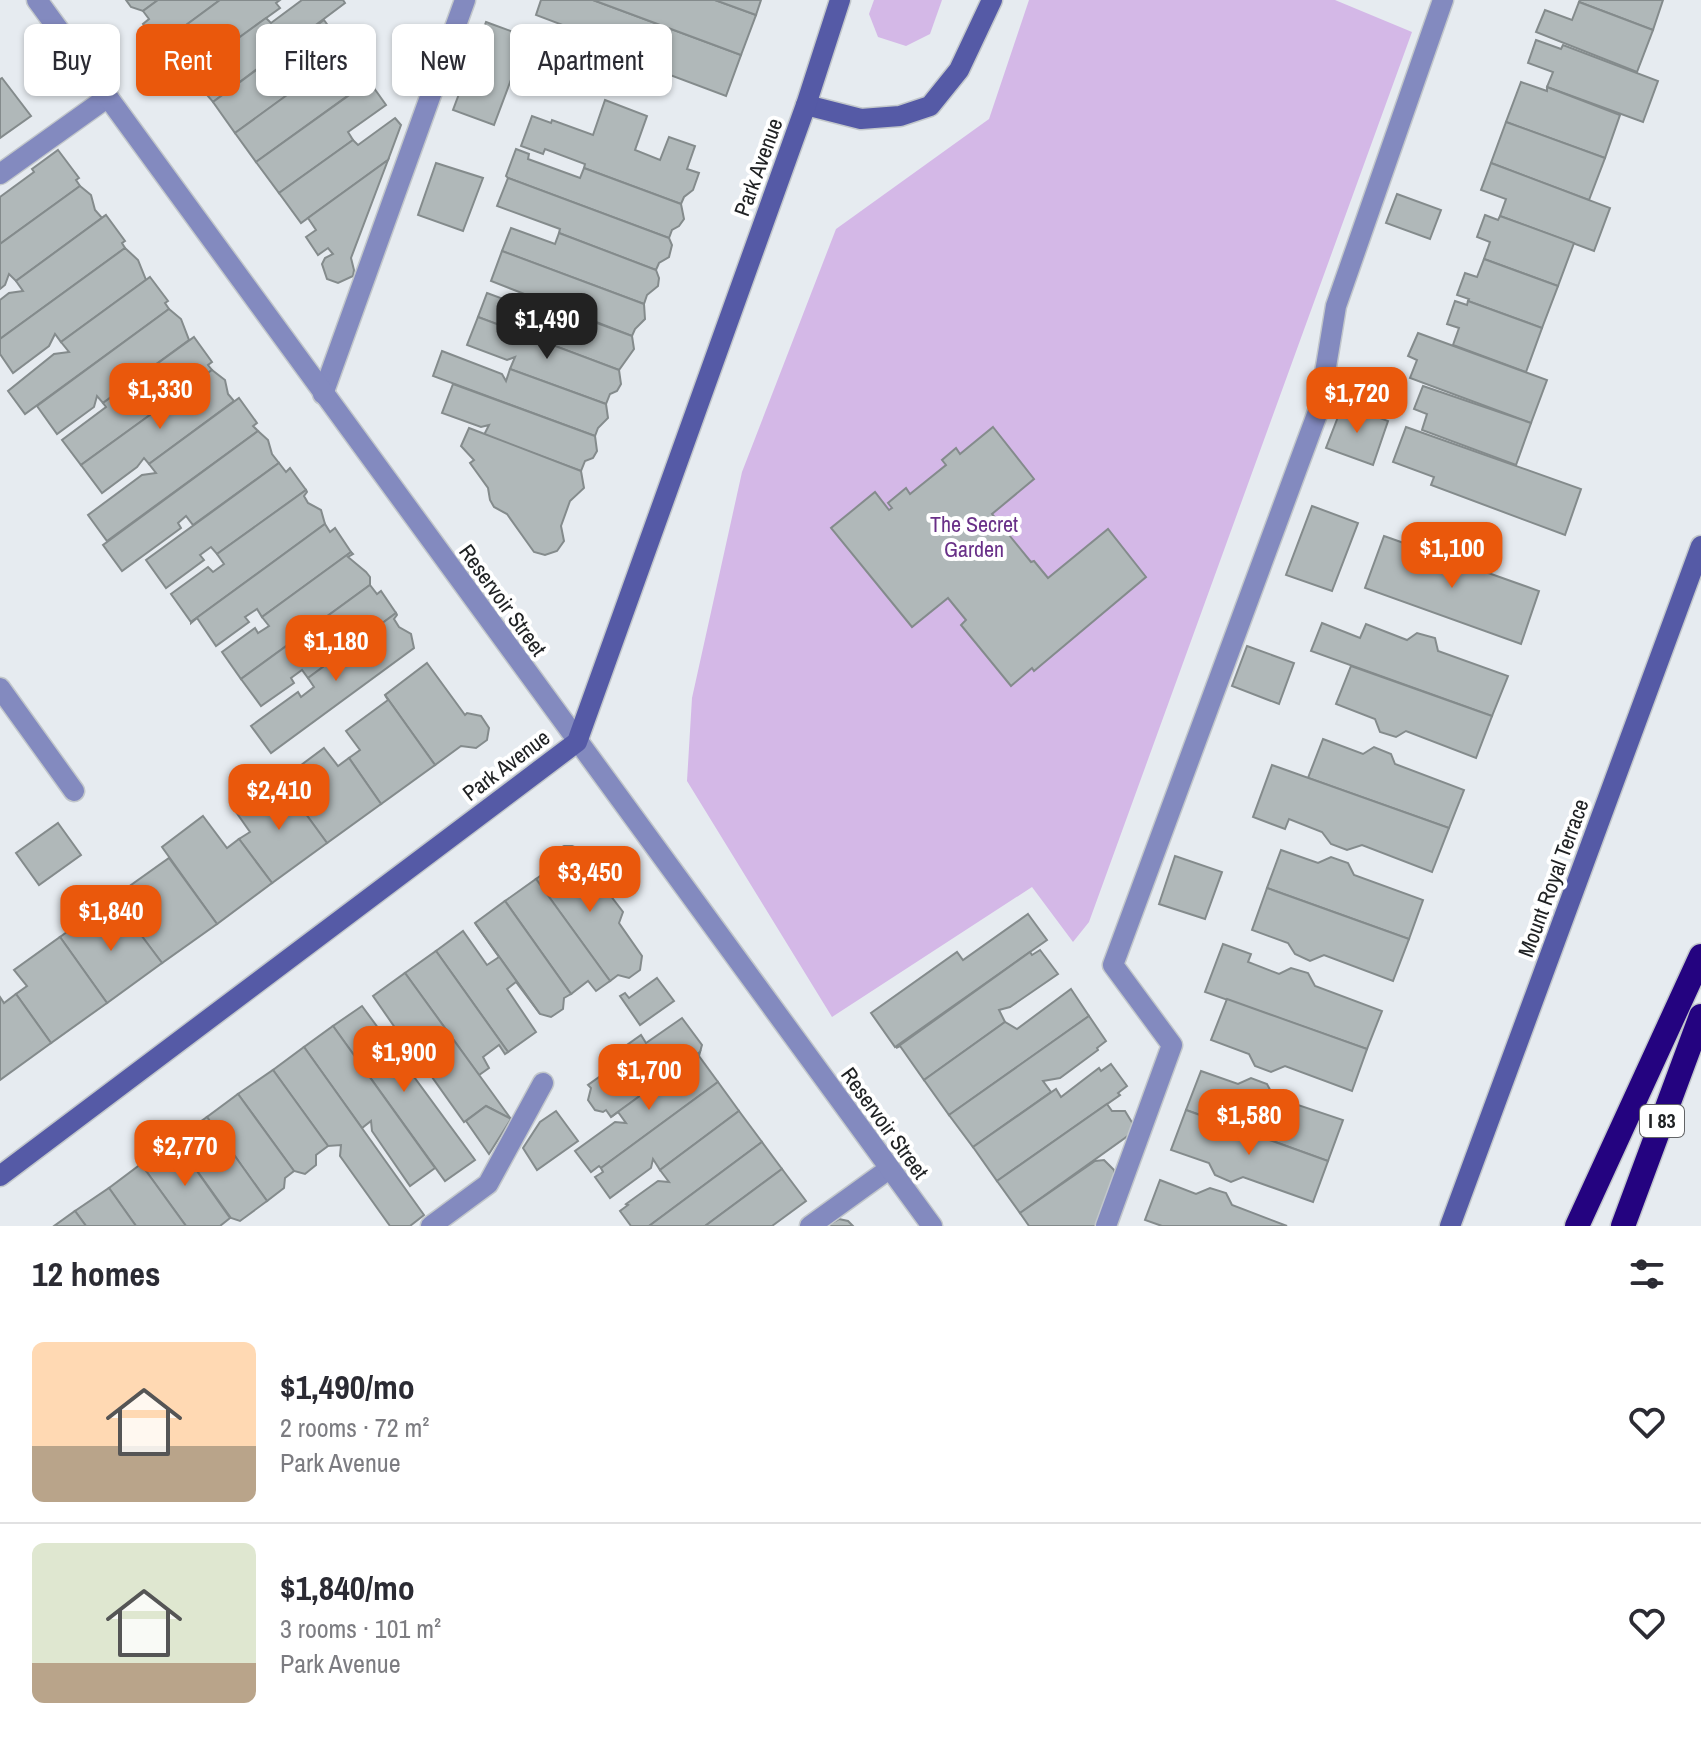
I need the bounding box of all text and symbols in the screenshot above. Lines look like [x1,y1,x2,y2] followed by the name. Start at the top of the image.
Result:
[24,24,120,96] chip: Buy
[136,24,240,96] chip: Rent
[256,24,376,96] chip: Filters
[392,24,494,96] chip: New
[510,24,672,96] chip: Apartment
[726,114,790,220] street label: Park Avenue
[482,293,612,361] pin: $1,490
[514,301,580,336] text: $1,490
[95,363,225,431] pin: $1,330
[1292,367,1422,435] pin: $1,720
[127,371,193,406] text: $1,330
[1324,375,1390,410] text: $1,720
[930,509,1018,564] park label: The Secret Garden
[1387,522,1517,590] pin: $1,100
[1419,530,1485,565] text: $1,100
[452,538,554,662] street label: Reservoir Street
[271,615,401,683] pin: $1,180
[303,623,369,658] text: $1,180
[456,722,556,808] street label: Park Avenue
[214,764,344,832] pin: $2,410
[246,772,312,807] text: $2,410
[1510,795,1596,961] street label: Mount Royal Terrace
[525,846,655,914] pin: $3,450
[557,854,623,889] text: $3,450
[46,885,176,953] pin: $1,840
[78,893,144,928] text: $1,840
[339,1026,469,1094] pin: $1,900
[371,1034,437,1069] text: $1,900
[584,1044,714,1112] pin: $1,700
[616,1052,682,1087] text: $1,700
[834,1061,936,1185] street label: Reservoir Street
[1184,1089,1314,1157] pin: $1,580
[1216,1097,1282,1132] text: $1,580
[1640,1105,1684,1137] road number: I 83
[120,1120,250,1188] pin: $2,770
[152,1128,218,1163] text: $2,770
[32,1251,161,1297] text: 12 homes
[1625,1252,1669,1296] icon: filters
[280,1364,415,1410] text: $1,490/mo
[96,1374,192,1470] icon: home
[1625,1400,1669,1444] icon: heart
[280,1410,429,1445] text: 2 rooms · 72 m²
[280,1445,401,1480] text: Park Avenue
[280,1565,415,1611] text: $1,840/mo
[96,1575,192,1671] icon: home
[1625,1601,1669,1645] icon: heart
[280,1611,441,1646] text: 3 rooms · 101 m²
[280,1646,401,1681] text: Park Avenue

